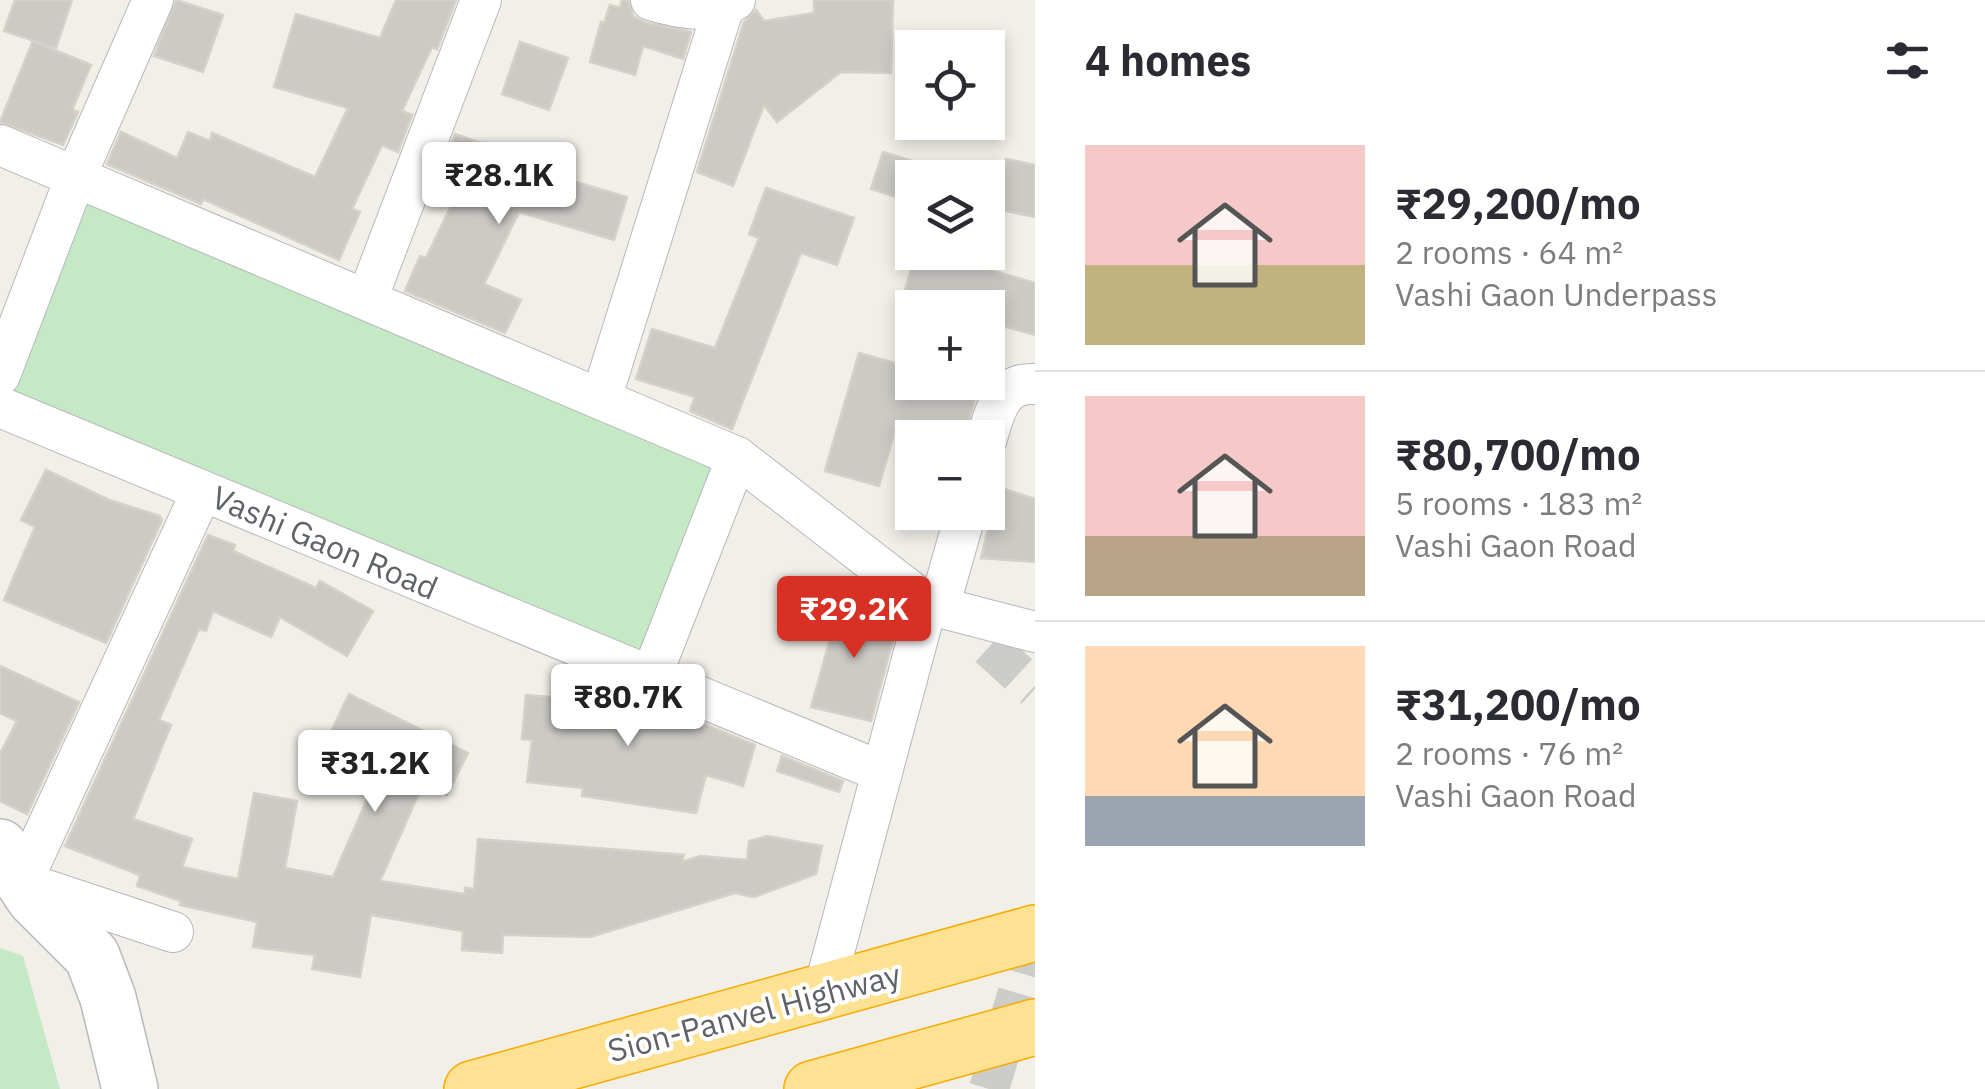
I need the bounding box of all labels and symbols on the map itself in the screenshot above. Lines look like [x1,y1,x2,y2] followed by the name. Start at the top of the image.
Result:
[418,142,580,227] pin: ₹28.1K
[206,475,444,609] street label: Vashi Gaon Road
[773,576,935,661] pin: ₹29.2K
[547,664,709,749] pin: ₹80.7K
[294,730,456,815] pin: ₹31.2K
[603,953,905,1071] street label: Sion-Panvel Highway

